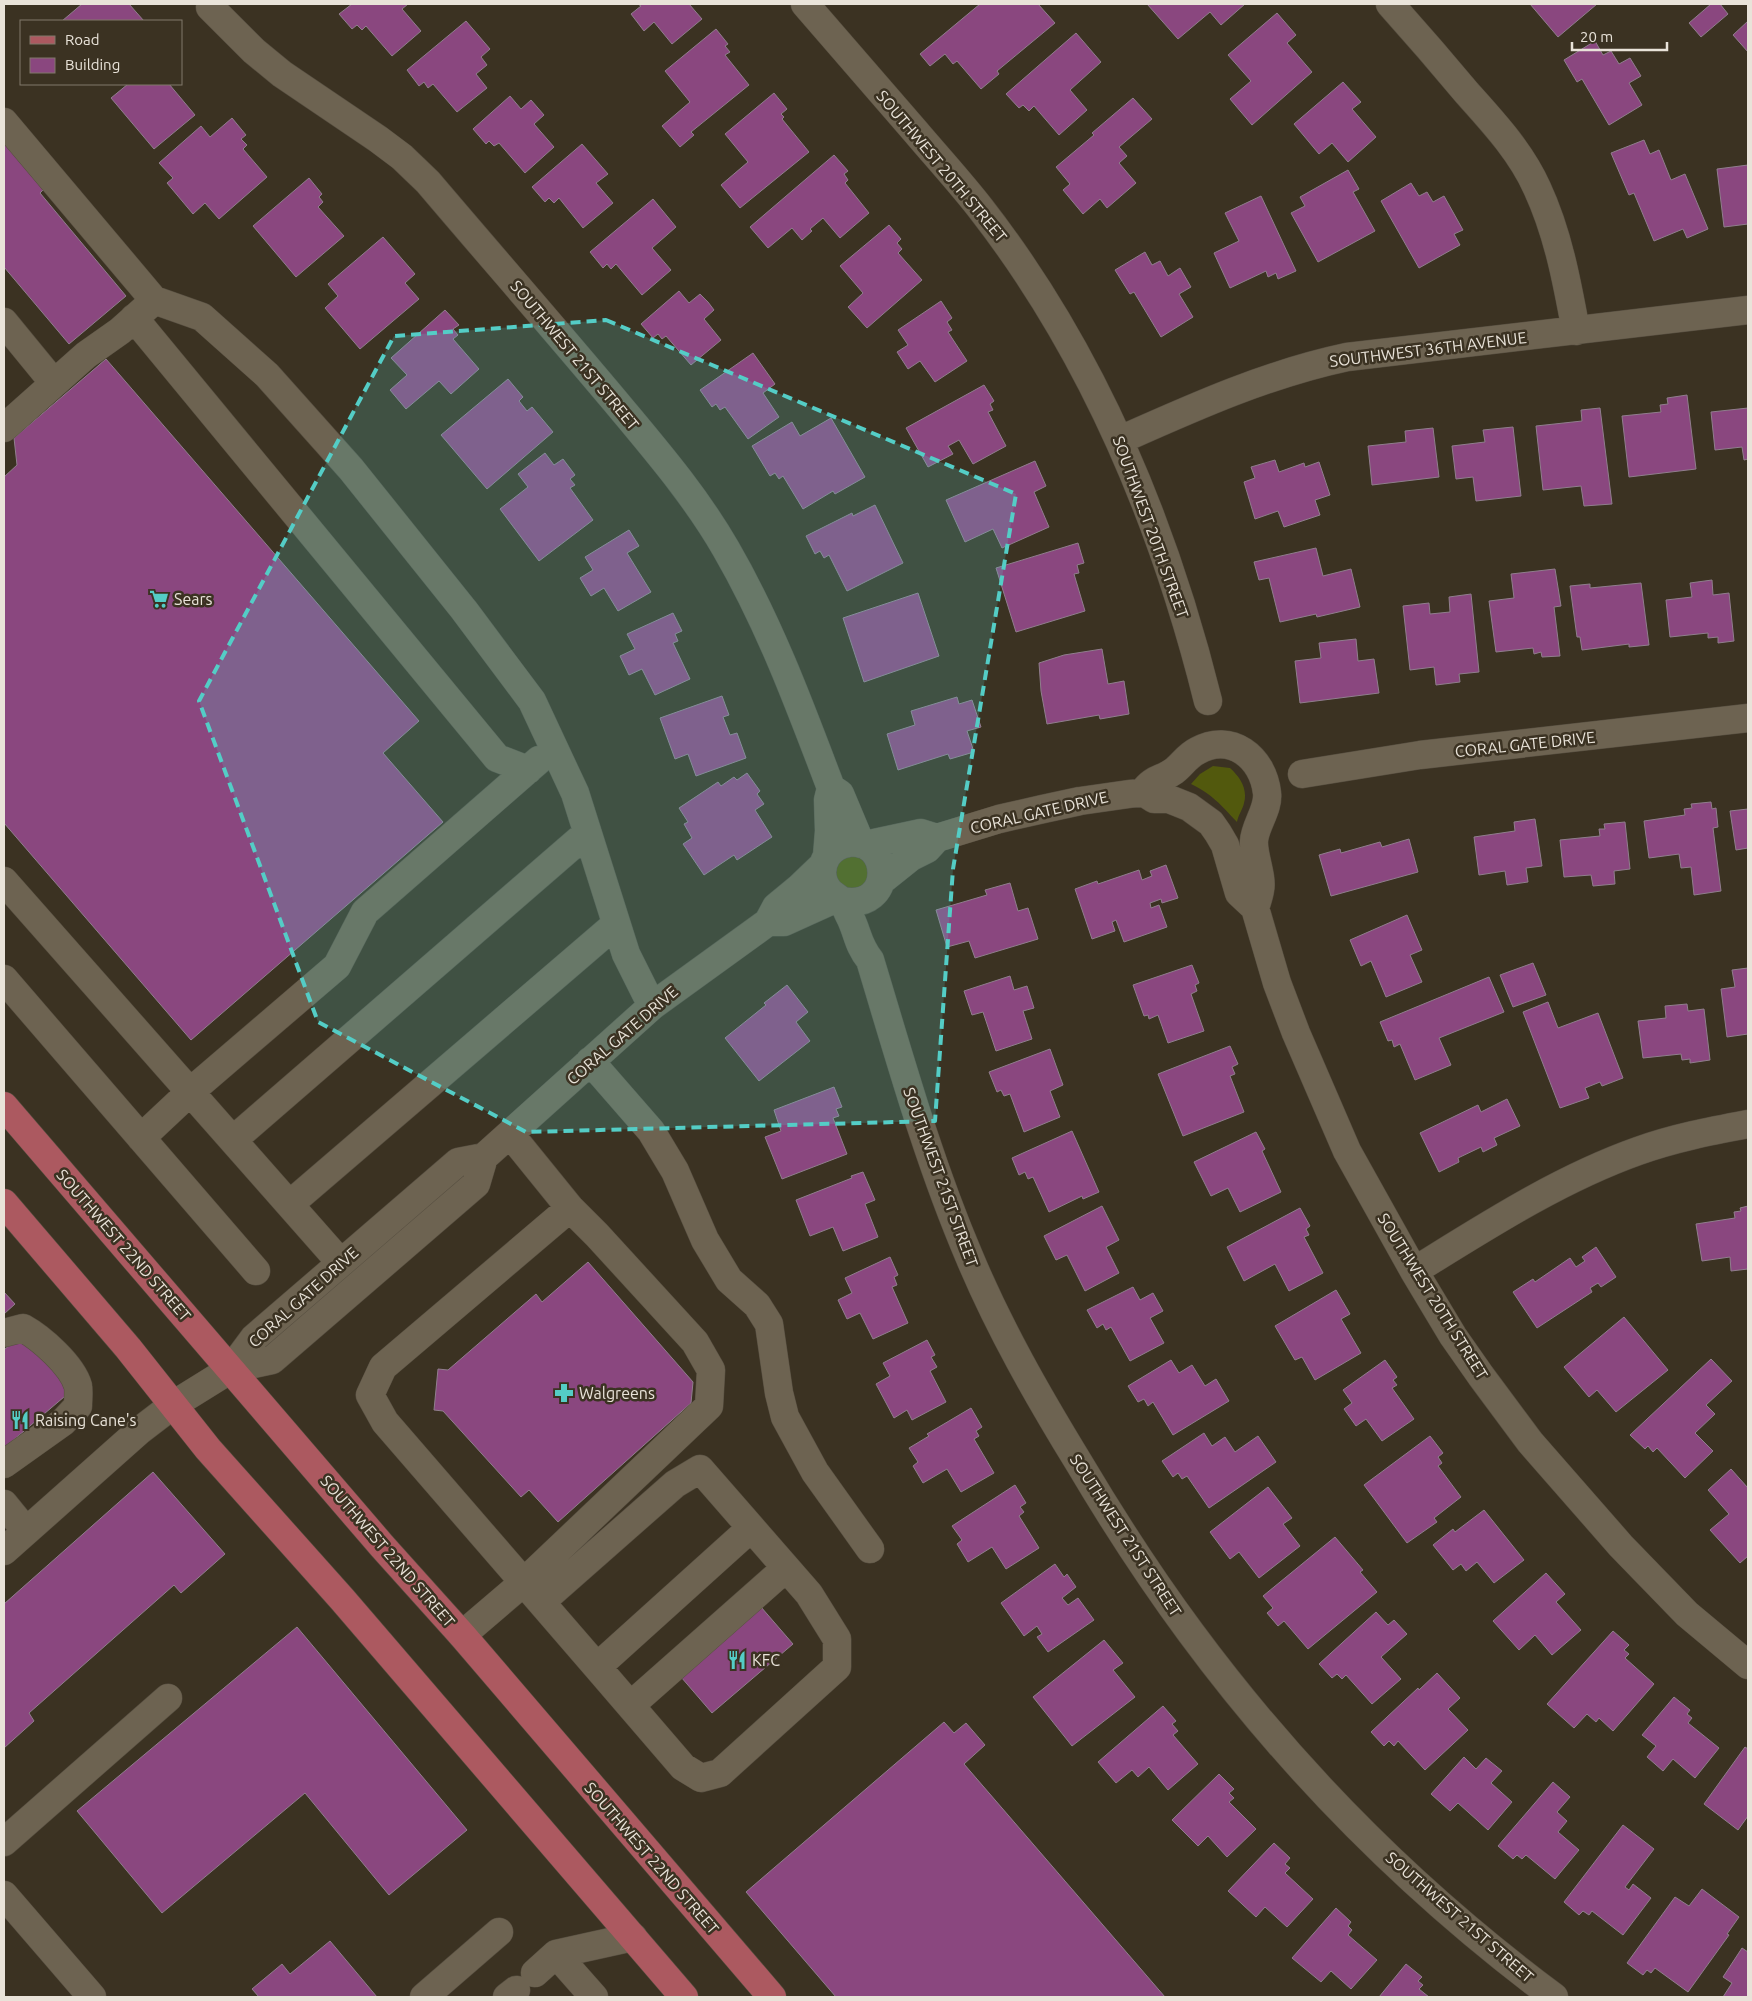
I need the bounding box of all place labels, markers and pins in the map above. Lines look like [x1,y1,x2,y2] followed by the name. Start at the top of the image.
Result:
[148,588,170,610] supermarket icon: Sears
[174,590,213,608] place label: Sears
[553,1382,575,1404] pharmacy icon: Walgreens
[579,1384,655,1402] place label: Walgreens
[9,1409,31,1431] restaurant icon: Raising Cane's
[35,1411,137,1429] place label: Raising Cane's
[726,1649,748,1671] restaurant icon: KFC
[752,1651,780,1669] place label: KFC

